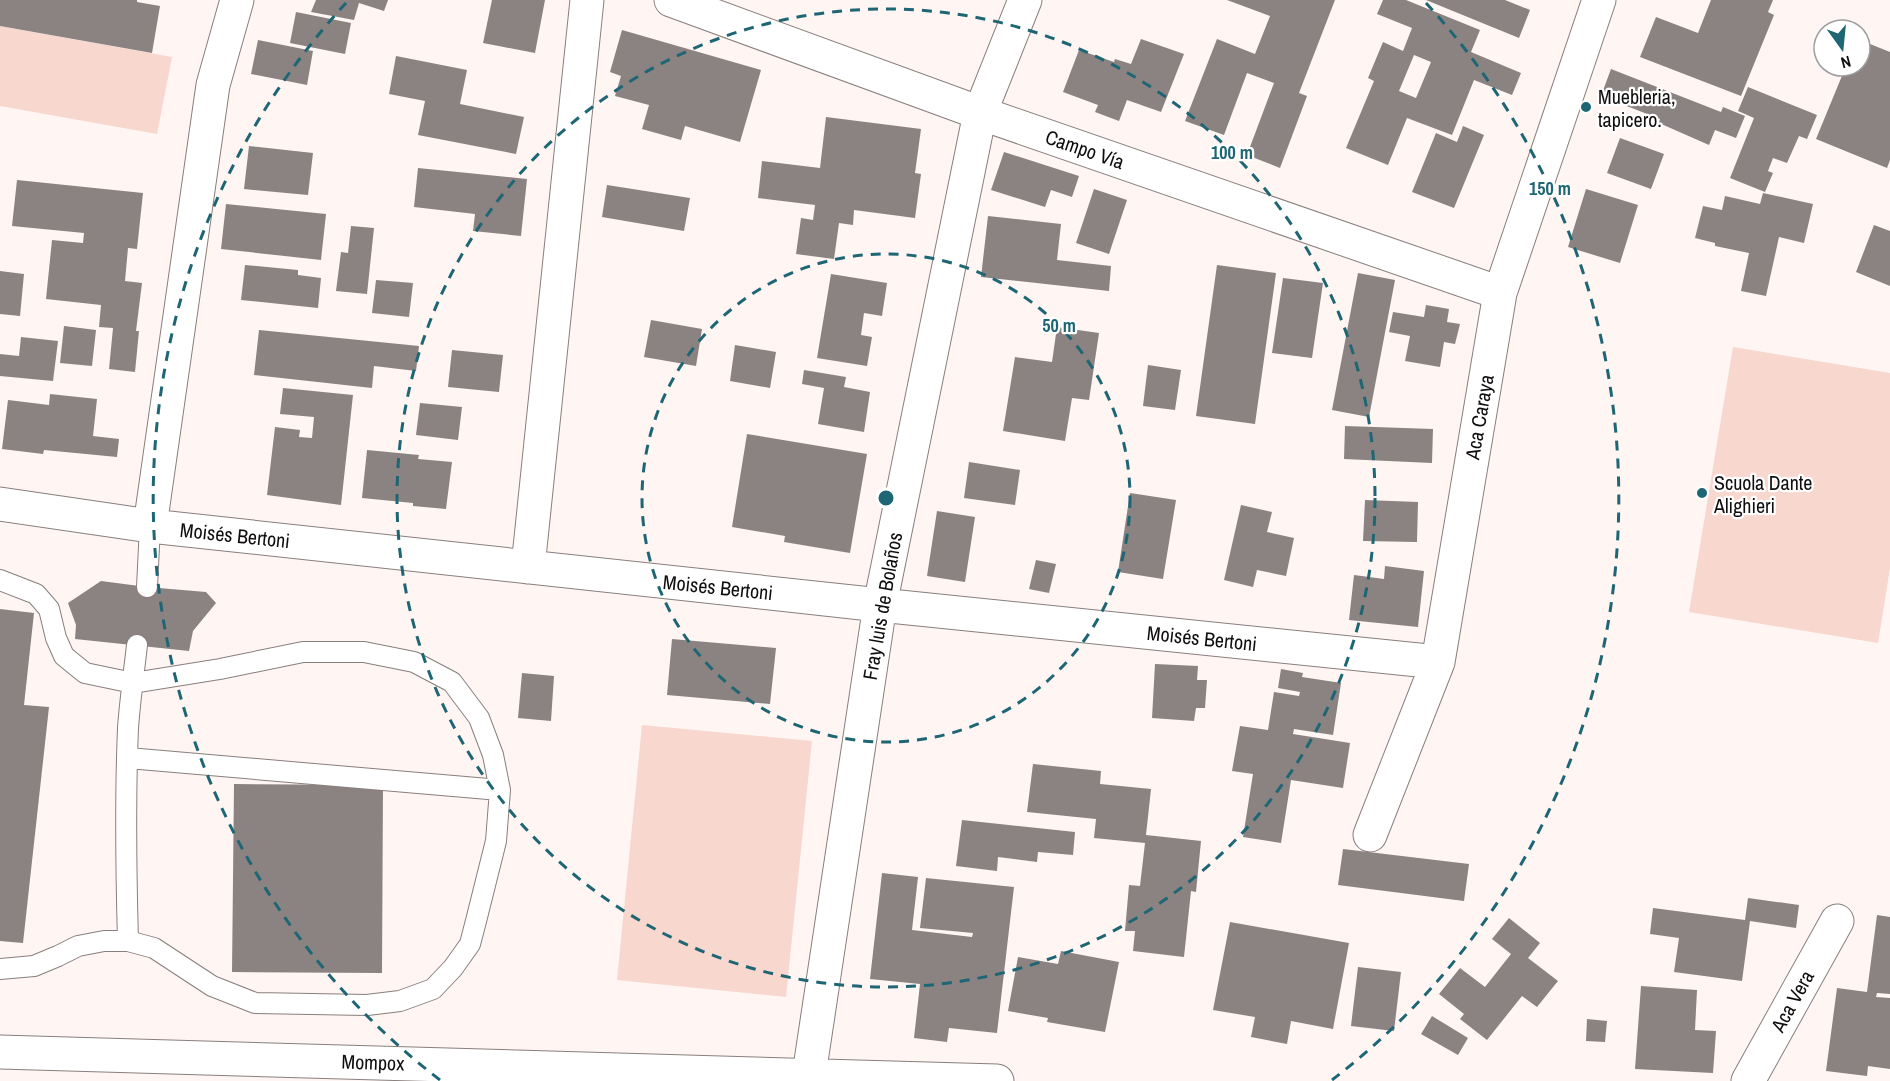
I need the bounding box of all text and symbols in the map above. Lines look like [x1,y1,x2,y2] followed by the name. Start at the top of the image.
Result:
[1812,18,1872,78] north arrow
[1838,51,1853,74] text: N
[1598,83,1675,133] place label: Muebleria, tapicero.
[1579,100,1593,114] marker: Muebleria, tapicero.
[1042,123,1128,175] street label: Campo Vía
[1211,140,1253,165] text: 100 m
[1529,176,1571,201] text: 150 m
[1042,313,1076,338] text: 50 m
[1458,372,1500,463] street label: Aca Caraya
[1713,469,1812,519] place label: Scuola Dante Alighieri
[1695,486,1709,500] marker: Scuola Dante Alighieri
[876,488,896,508] centre of rings
[179,516,291,554] street label: Moisés Bertoni
[856,530,908,682] street label: Fray luis de Bolaños
[662,568,774,606] street label: Moisés Bertoni
[1146,619,1258,657] street label: Moisés Bertoni
[1764,965,1820,1038] street label: Aca Vera
[341,1047,406,1077] street label: Mompox

